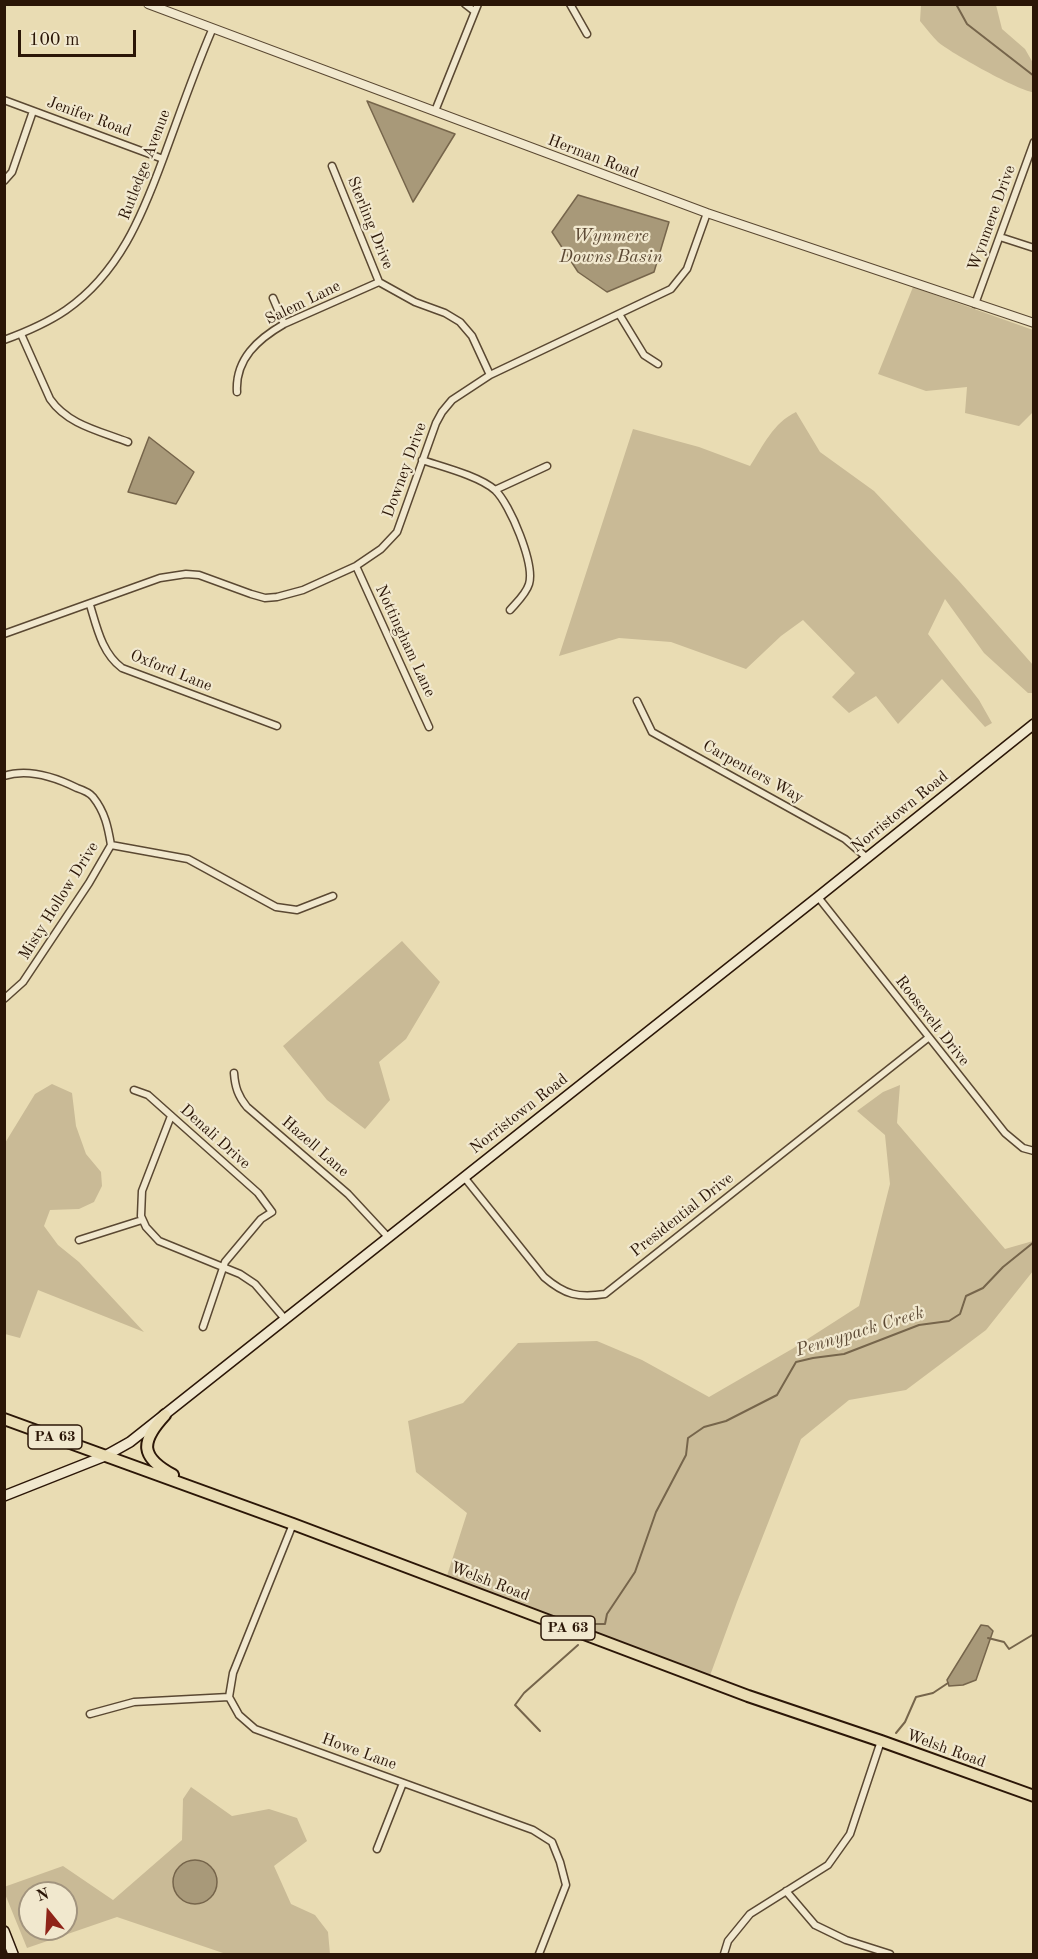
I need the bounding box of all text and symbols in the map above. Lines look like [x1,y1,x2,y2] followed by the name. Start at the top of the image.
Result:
[21,18,140,56] scale bar
[29,31,80,49] text: 100 m
[44,93,134,141] street label: Jenifer Road
[115,107,175,223] street label: Rutledge Avenue
[545,131,641,183] street label: Herman Road
[964,163,1020,273] street label: Wynmere Drive
[343,174,397,272] street label: Sterling Drive
[559,225,663,268] water label: Wynmere Downs Basin
[262,277,344,329] street label: Salem Lane
[379,420,431,520] street label: Downey Drive
[371,582,439,700] street label: Nottingham Lane
[127,646,215,696] street label: Oxford Lane
[699,736,807,808] street label: Carpenters Way
[848,767,952,857] street label: Norristown Road
[15,838,103,964] street label: Misty Hollow Drive
[891,972,973,1070] street label: Roosevelt Drive
[466,1070,572,1158] street label: Norristown Road
[176,1100,254,1174] street label: Denali Drive
[278,1113,352,1181] street label: Hazell Lane
[627,1169,737,1261] street label: Presidential Drive
[793,1302,927,1362] water label: Pennypack Creek
[28,1425,82,1449] road number: PA 63
[448,1558,532,1606] street label: Welsh Road
[541,1616,595,1640] road number: PA 63
[904,1726,988,1772] street label: Welsh Road
[319,1730,399,1774] street label: Howe Lane
[18,1881,78,1941] north arrow
[35,1886,51,1905] text: N

